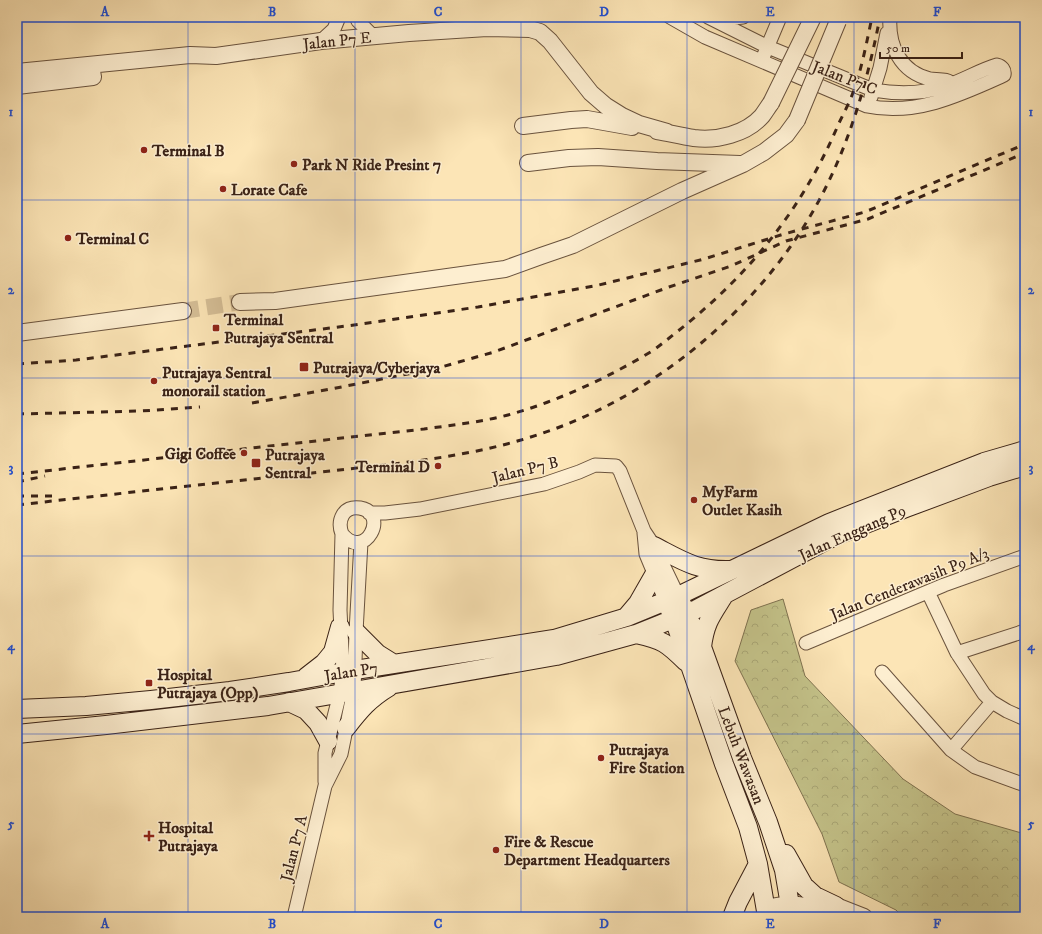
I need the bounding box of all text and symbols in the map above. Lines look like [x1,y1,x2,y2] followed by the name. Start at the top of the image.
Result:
[100,4,110,20] text: A
[268,4,276,20] text: B
[434,4,443,20] text: C
[599,4,609,20] text: D
[765,4,775,20] text: E
[933,4,942,20] text: F
[300,27,372,55] street label: Jalan P7 E
[880,34,962,60] scale bar
[886,41,910,56] text: 50 m
[807,56,880,99] street label: Jalan P7 C
[9,104,14,120] text: 1
[1029,104,1034,120] text: 1
[151,141,225,161] place label: Terminal B
[139,145,149,155] marker: Terminal B
[302,155,441,175] place label: Park N Ride Presint 7
[289,159,299,169] marker: Park N Ride Presint 7
[231,180,308,200] place label: Lorate Cafe
[218,184,228,194] marker: Lorate Cafe
[75,229,149,249] place label: Terminal C
[63,233,73,243] marker: Terminal C
[8,282,15,298] text: 2
[1028,282,1035,298] text: 2
[223,310,334,348] place label: Terminal Putrajaya Sentral
[211,323,221,333] marker: Terminal Putrajaya Sentral
[313,358,442,378] place label: Putrajaya/Cyberjaya
[298,361,310,373] marker: Putrajaya/Cyberjaya
[162,363,272,401] place label: Putrajaya Sentral monorail station
[149,376,159,386] marker: Putrajaya Sentral monorail station
[165,444,236,464] place label: Gigi Coffee
[265,445,326,483] place label: Putrajaya Sentral
[239,448,249,458] marker: Gigi Coffee
[488,452,560,488] street label: Jalan P7 B
[250,457,262,469] marker: Putrajaya Sentral
[354,457,430,477] place label: Terminal D
[9,460,14,476] text: 3
[1029,460,1034,476] text: 3
[433,461,443,471] marker: Terminal D
[702,482,783,520] place label: MyFarm Outlet Kasih
[689,495,699,505] marker: MyFarm Outlet Kasih
[794,500,909,566] street label: Jalan Enggang P9
[826,543,991,626] street label: Jalan Cenderawasih P9 A/3
[6,638,15,655] text: 4
[1026,638,1035,655] text: 4
[321,658,379,686] street label: Jalan P7
[157,665,258,703] place label: Hospital Putrajaya (Opp)
[144,678,154,688] marker: Hospital Putrajaya (Opp)
[713,704,769,808] street label: Lebuh Wawasan
[609,740,685,778] place label: Putrajaya Fire Station
[596,753,606,763] marker: Putrajaya Fire Station
[276,812,312,885] street label: Jalan P7 A
[7,816,15,832] text: 5
[1027,816,1035,832] text: 5
[158,818,219,856] place label: Hospital Putrajaya
[143,830,155,842] marker: Hospital Putrajaya
[504,832,671,871] place label: Fire & Rescue Department Headquarters
[491,845,501,855] marker: Fire & Rescue Department Headquarters
[100,916,110,932] text: A
[268,916,276,932] text: B
[434,916,443,932] text: C
[599,916,609,932] text: D
[765,916,775,932] text: E
[933,916,942,932] text: F

